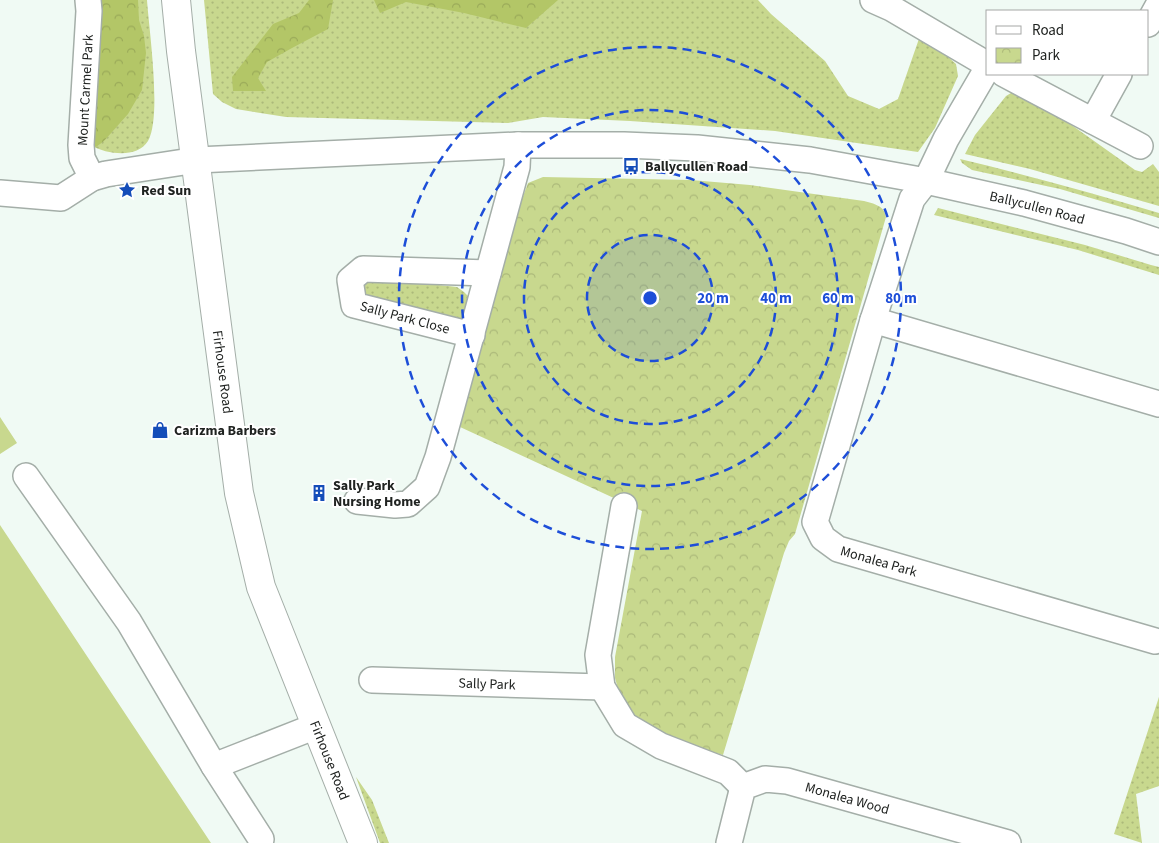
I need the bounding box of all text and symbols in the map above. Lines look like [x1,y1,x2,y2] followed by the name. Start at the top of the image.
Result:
[986,10,1149,75] legend
[1032,20,1064,41] text: Road
[73,34,99,146] street label: Mount Carmel Park
[1032,45,1061,66] text: Park
[621,156,641,176] bus stop icon: Ballycullen Road
[645,157,748,177] place label: Ballycullen Road
[117,180,137,200] place icon: Red Sun
[141,181,191,201] place label: Red Sun
[988,187,1087,230] street label: Ballycullen Road
[697,288,729,309] text: 20 m
[760,288,792,309] text: 40 m
[822,288,854,309] text: 60 m
[885,288,917,309] text: 80 m
[641,289,659,307] centre of rings
[358,296,452,340] street label: Sally Park Close
[207,329,237,415] street label: Firhouse Road
[150,420,170,440] shop icon: Carizma Barbers
[174,421,276,441] place label: Carizma Barbers
[333,476,421,512] place label: Sally Park Nursing Home
[309,483,329,503] building icon: Sally Park Nursing Home
[838,541,919,582] street label: Monalea Park
[458,674,516,695] street label: Sally Park
[304,718,354,803] street label: Firhouse Road
[803,778,892,820] street label: Monalea Wood

